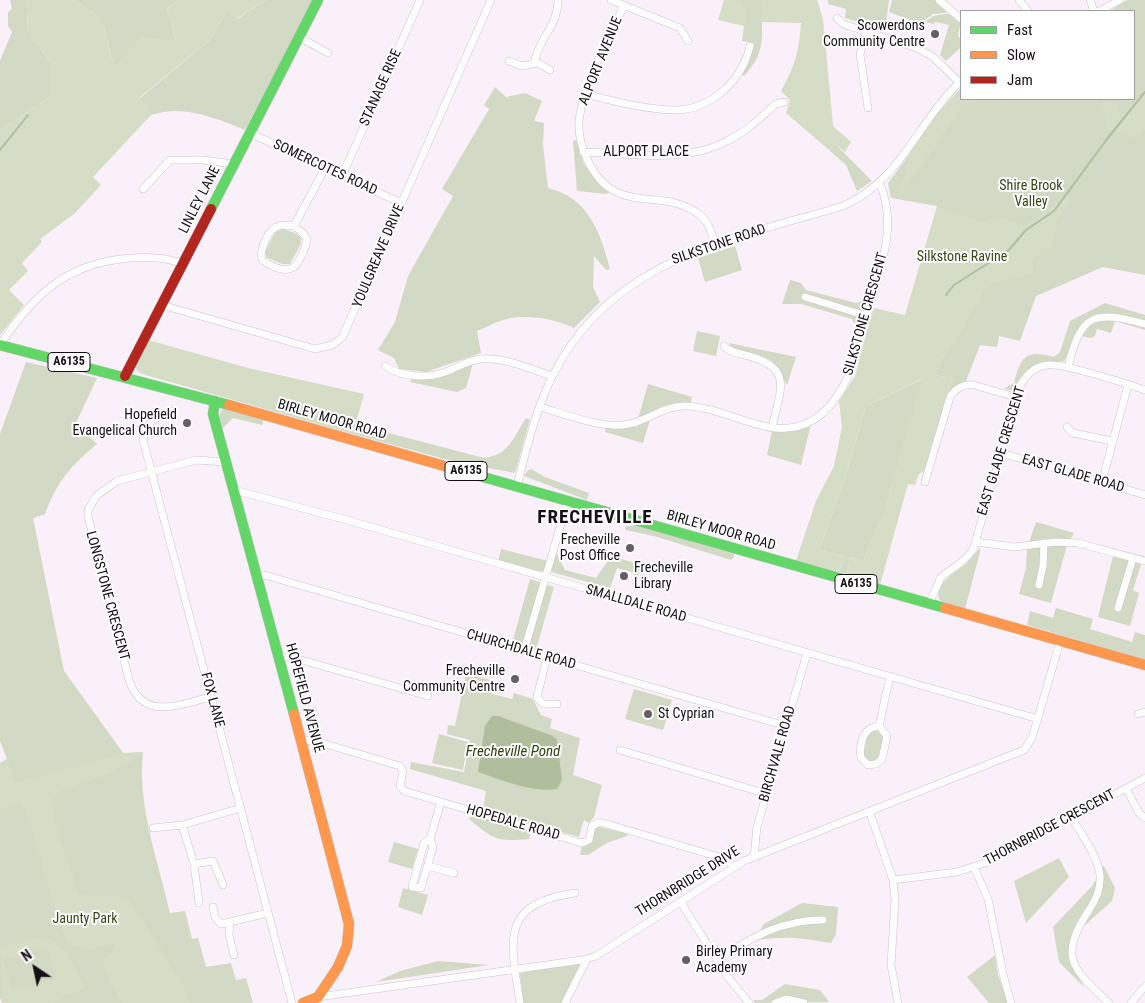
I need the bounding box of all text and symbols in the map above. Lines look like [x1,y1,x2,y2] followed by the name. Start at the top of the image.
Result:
[960,10,1135,100] legend
[576,14,626,108] street label: ALPORT AVENUE
[823,18,925,50] place label: Scowerdons Community Centre
[1007,21,1032,39] text: Fast
[929,28,941,40] marker: Scowerdons Community Centre
[1007,46,1036,64] text: Slow
[357,47,405,129] street label: STANAGE RISE
[1007,71,1033,89] text: Jam
[270,136,380,200] street label: SOMERCOTES ROAD
[603,144,689,160] street label: ALPORT PLACE
[176,163,224,237] street label: LINLEY LANE
[999,178,1063,210] park label: Shire Brook Valley
[349,201,409,311] street label: YOULGREAVE DRIVE
[670,221,768,269] street label: SILKSTONE ROAD
[917,249,1007,265] park label: Silkstone Ravine
[840,251,892,377] street label: SILKSTONE CRESCENT
[48,352,90,372] road number: A6135
[974,384,1030,518] street label: EAST GLADE CRESCENT
[276,396,388,444] street label: BIRLEY MOOR ROAD
[73,407,177,440] place label: Hopefield Evangelical Church
[181,417,193,429] marker: Hopefield Evangelical Church
[1020,451,1126,497] street label: EAST GLADE ROAD
[445,462,487,481] road number: A6135
[536,507,654,529] district label: FRECHEVILLE
[665,507,777,555] street label: BIRLEY MOOR ROAD
[82,529,132,663] street label: LONGSTONE CRESCENT
[560,532,620,564] place label: Frecheville Post Office
[624,542,636,554] marker: Frecheville Post Office
[634,560,693,592] place label: Frecheville Library
[618,570,630,582] marker: Frecheville Library
[835,574,877,594] road number: A6135
[584,582,688,626] street label: SMALLDALE ROAD
[464,626,578,674] street label: CHURCHDALE ROAD
[281,641,327,755] street label: HOPEFIELD AVENUE
[403,663,505,696] place label: Frecheville Community Centre
[197,671,227,729] street label: FOX LANE
[509,673,521,685] marker: Frecheville Community Centre
[756,704,800,804] street label: BIRCHVALE ROAD
[658,706,714,722] place label: St Cyprian
[642,708,654,720] marker: St Cyprian
[466,743,560,761] water label: Frecheville Pond
[982,786,1118,870] street label: THORNBRIDGE CRESCENT
[464,802,562,844] street label: HOPEDALE ROAD
[633,843,743,921] street label: THORNBRIDGE DRIVE
[52,911,118,927] park label: Jaunty Park
[10,943,60,993] north arrow
[696,944,773,976] place label: Birley Primary Academy
[19,947,35,965] text: N
[680,954,692,966] marker: Birley Primary Academy

